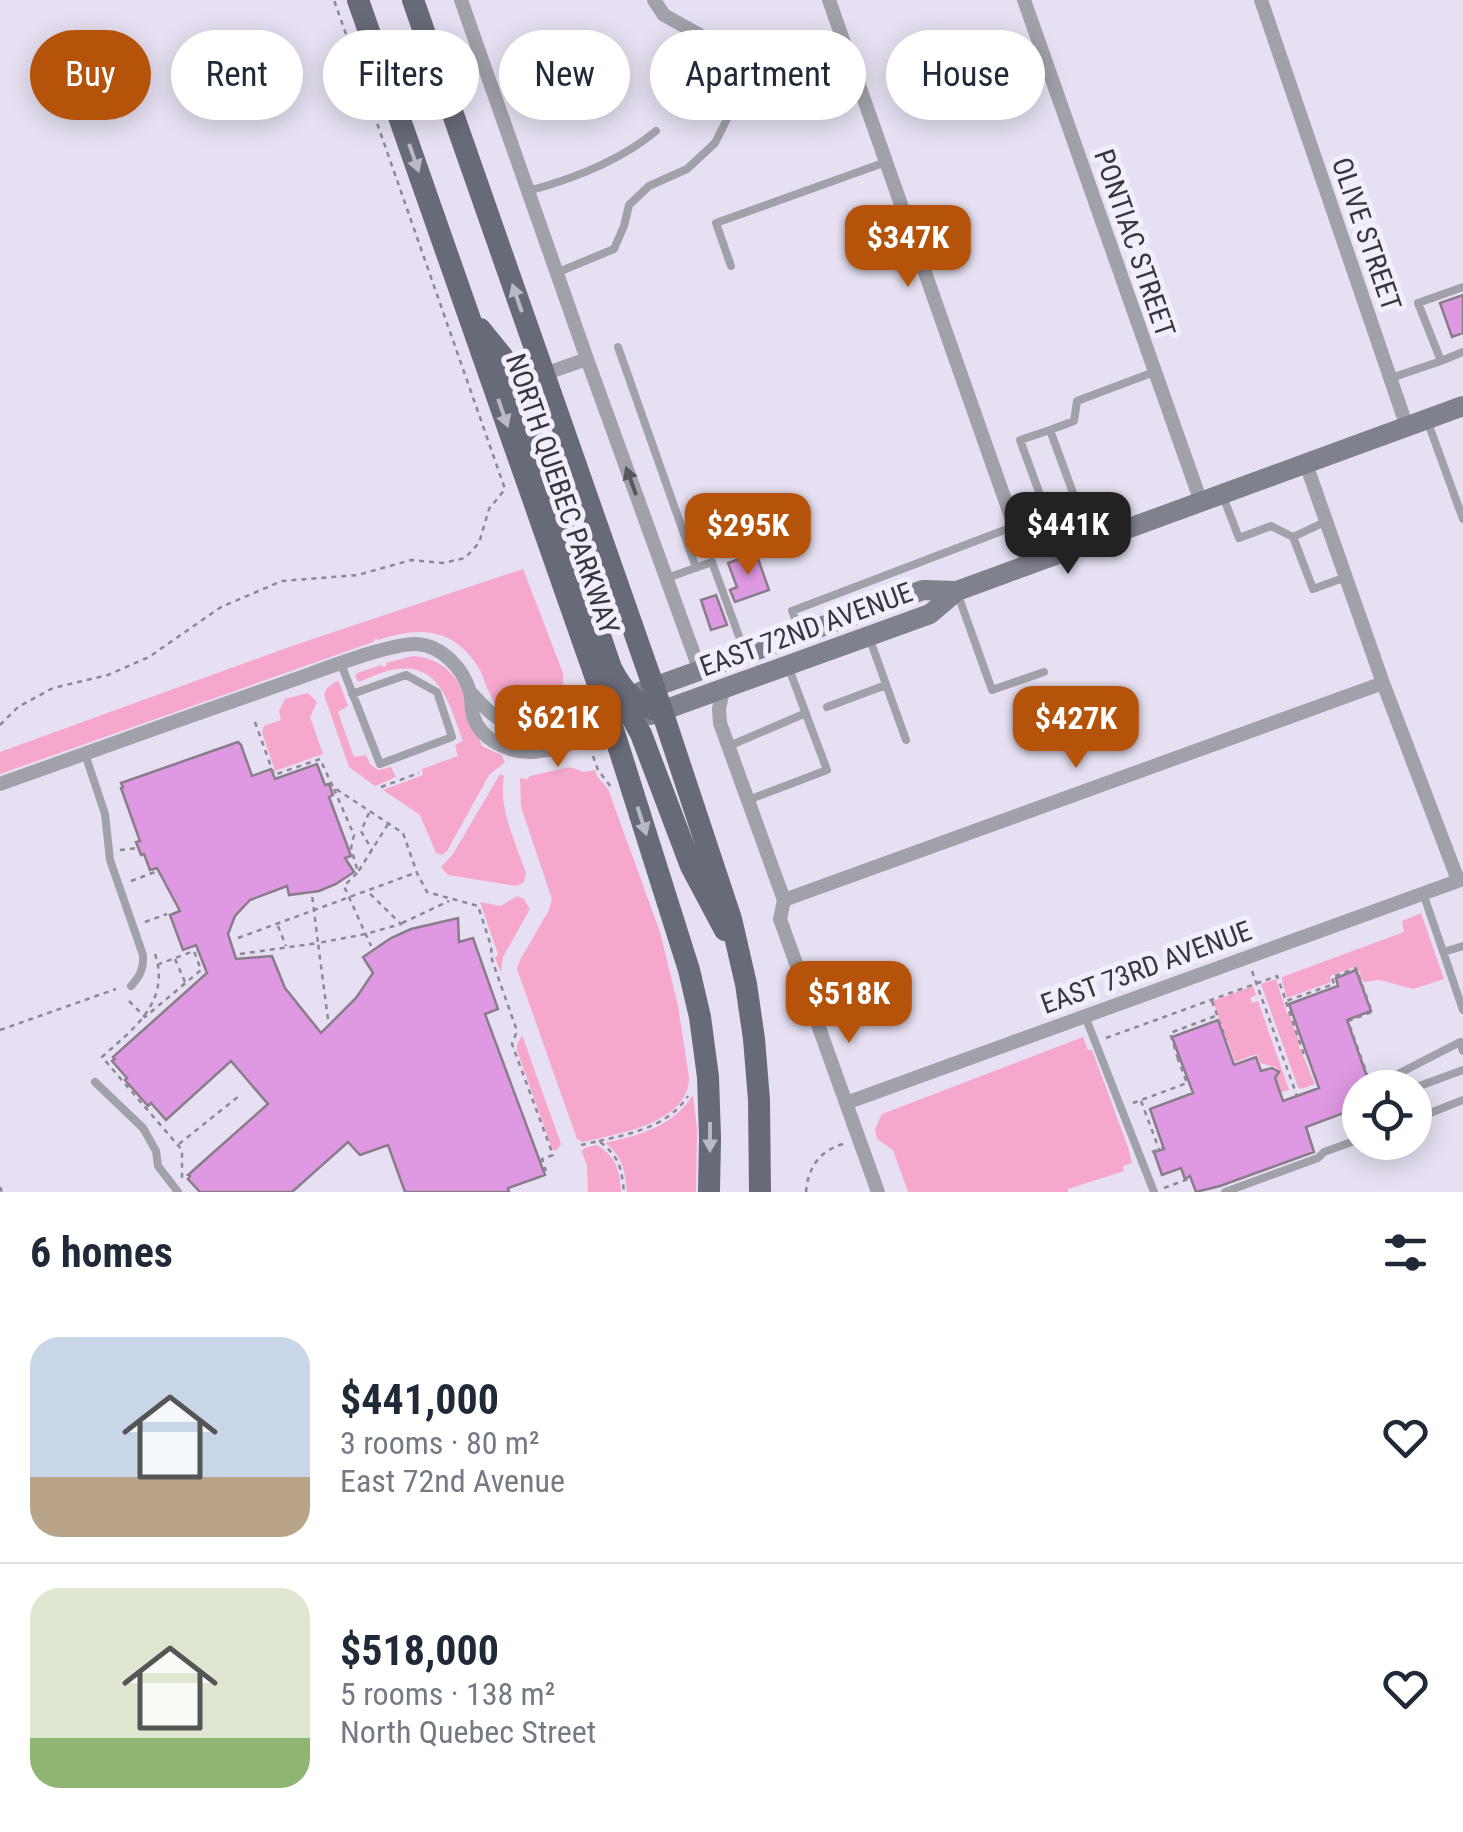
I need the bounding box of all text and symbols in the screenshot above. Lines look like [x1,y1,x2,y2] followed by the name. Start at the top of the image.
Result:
[30,30,151,120] chip: Buy
[171,30,303,120] chip: Rent
[323,30,479,120] chip: Filters
[499,30,630,120] chip: New
[650,30,866,120] chip: Apartment
[886,30,1045,120] chip: House
[407,143,422,173] one-way arrow
[1087,145,1182,341] street label: PONTIAC STREET
[1325,153,1408,315] street label: OLIVE STREET
[838,205,978,290] pin: $347K
[867,218,949,256] text: $347K
[509,282,524,312] one-way arrow
[499,350,626,639] street label: NORTH QUEBEC PARKWAY
[496,398,511,428] one-way arrow
[623,465,638,495] one-way arrow
[998,492,1138,577] pin: $441K
[678,493,818,578] pin: $295K
[1027,505,1109,543] text: $441K
[707,506,789,544] text: $295K
[695,576,917,683] street label: EAST 72ND AVENUE
[488,685,628,770] pin: $621K
[1006,686,1146,771] pin: $427K
[517,698,599,736] text: $621K
[1035,699,1117,737] text: $427K
[635,806,650,836] one-way arrow
[1036,914,1256,1021] street label: EAST 73RD AVENUE
[779,961,919,1046] pin: $518K
[808,974,890,1012] text: $518K
[1342,1070,1432,1160] map controls
[1342,1070,1432,1160] button: locate
[702,1121,718,1153] one-way arrow
[1378,1225,1433,1280] icon: filters
[30,1228,173,1277] text: 6 homes
[340,1375,499,1424] text: $441,000
[110,1377,230,1497] icon: home
[1378,1410,1433,1465] icon: heart
[340,1424,539,1462] text: 3 rooms · 80 m²
[340,1462,565,1500] text: East 72nd Avenue
[340,1626,499,1675] text: $518,000
[110,1628,230,1748] icon: home
[1378,1661,1433,1716] icon: heart
[340,1675,555,1713] text: 5 rooms · 138 m²
[340,1713,596,1751] text: North Quebec Street

